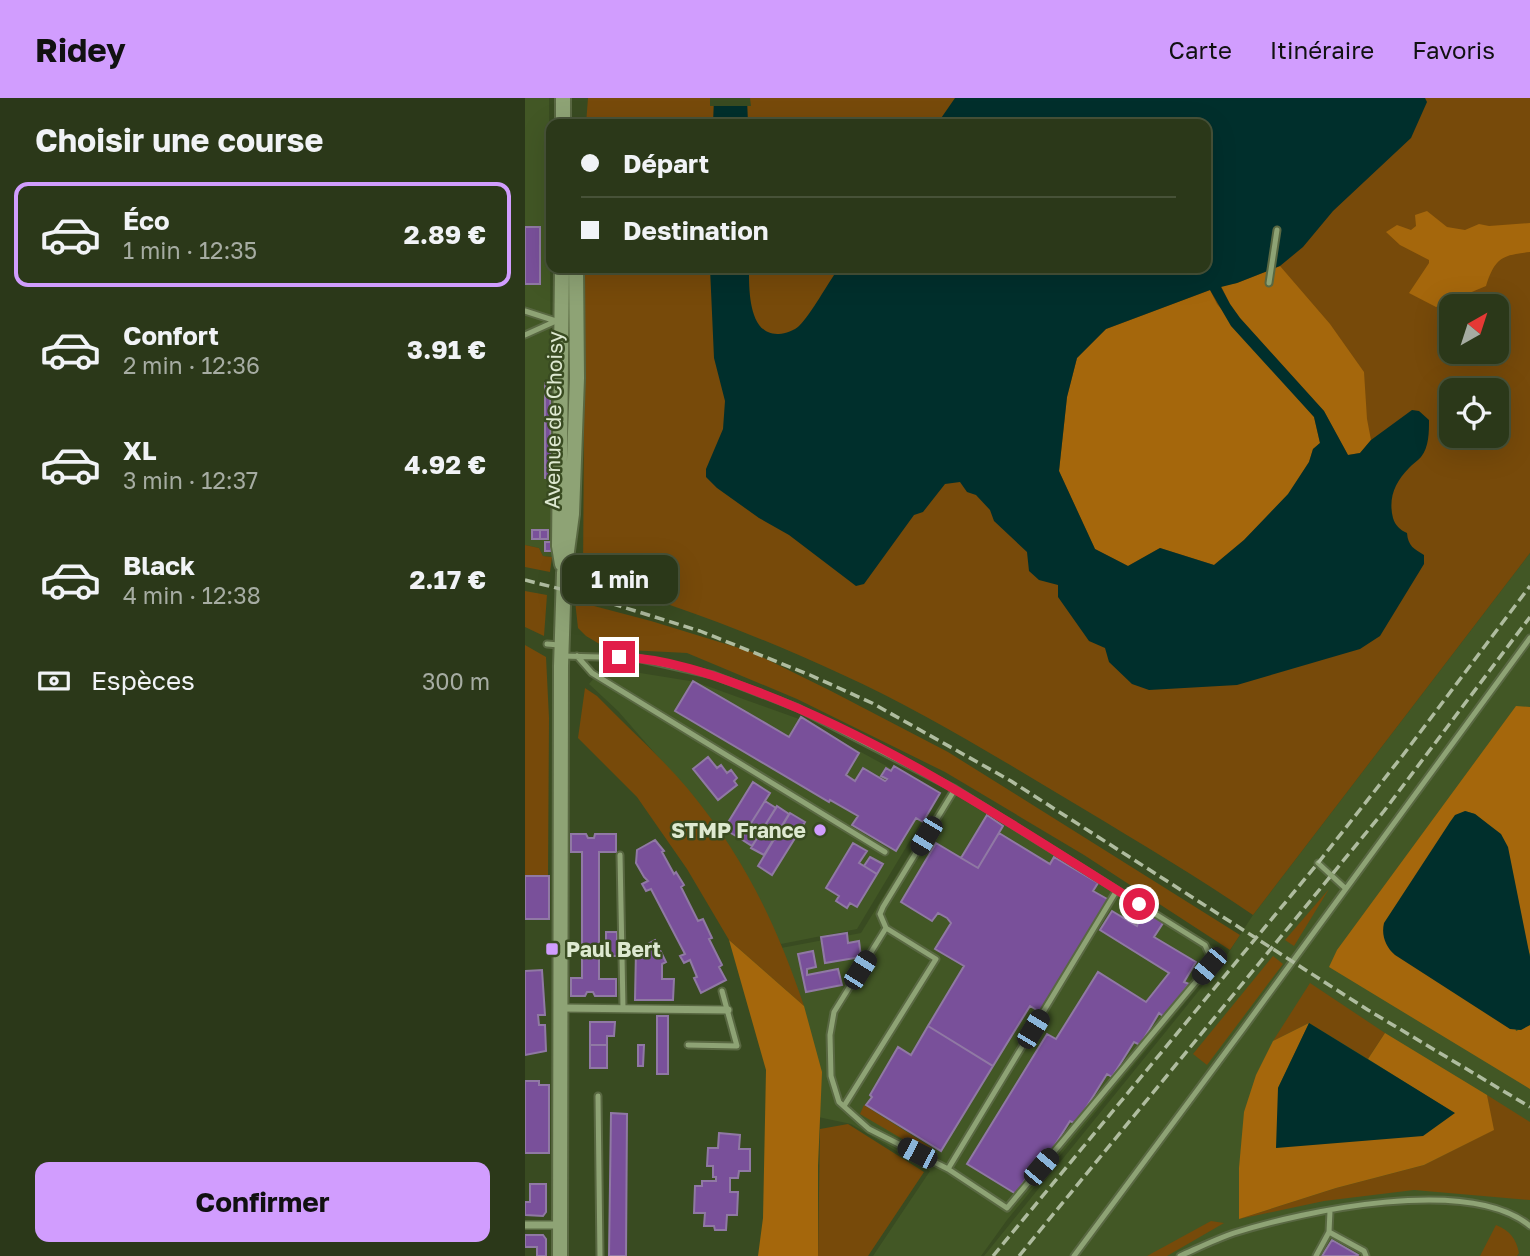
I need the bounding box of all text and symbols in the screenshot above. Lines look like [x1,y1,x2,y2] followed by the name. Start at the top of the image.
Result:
[35,30,126,69] text: Ridey
[1169,35,1232,64] text: Carte
[1270,35,1374,64] text: Itinéraire
[1412,35,1495,64] text: Favoris
[35,121,323,159] text: Choisir une course
[623,148,709,179] text: Départ
[39,203,102,266] icon: car
[123,205,170,236] text: Éco
[623,215,769,246] text: Destination
[404,219,486,250] text: 2.89 €
[123,236,257,264] text: 1 min · 12:35
[1439,294,1509,364] north arrow
[1439,294,1509,448] map controls
[39,318,102,381] icon: car
[123,320,219,351] text: Confort
[538,331,568,509] street label: Avenue de Choisy
[407,334,486,365] text: 3.91 €
[123,351,260,379] text: 2 min · 12:36
[1439,378,1509,448] button: locate
[39,433,102,496] icon: car
[123,435,157,466] text: XL
[404,449,486,480] text: 4.92 €
[123,466,258,494] text: 3 min · 12:37
[39,548,102,611] icon: car
[123,550,195,581] text: Black
[561,556,677,604] callout: 1 min
[409,564,486,595] text: 2.17 €
[591,565,649,593] text: 1 min
[123,581,261,609] text: 4 min · 12:38
[603,641,635,673] route end
[35,662,73,700] icon: cash
[91,665,195,696] text: Espèces
[422,667,490,695] text: 300 m
[907,813,946,859] car
[671,817,806,843] place label: STMP France
[812,822,828,838] marker: STMP France
[1123,888,1155,920] route start
[566,936,661,962] place label: Paul Bert
[544,941,560,957] marker: Paul Bert
[1188,943,1231,989] car
[840,947,881,993] car
[1014,1006,1053,1052] car
[894,1134,941,1172] car
[1020,1144,1063,1190] car
[35,1162,490,1242] button: Confirmer

